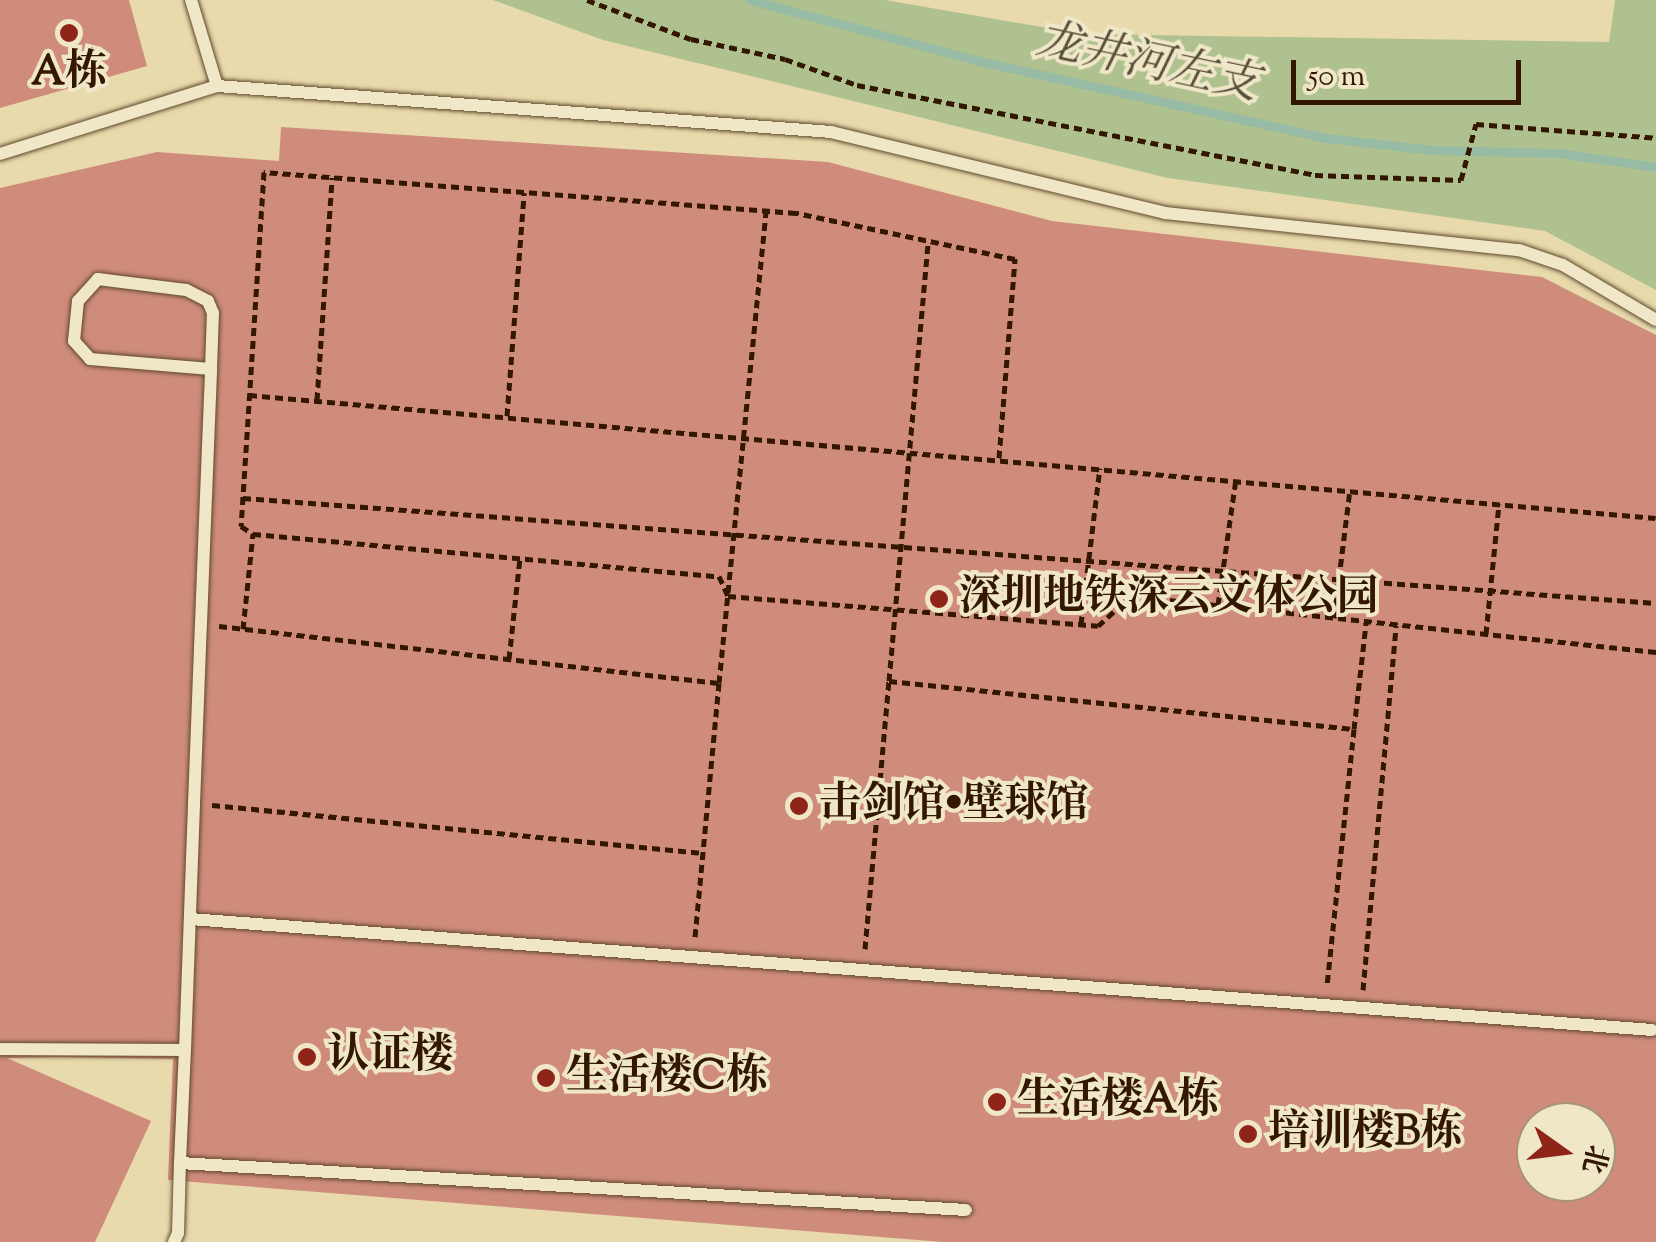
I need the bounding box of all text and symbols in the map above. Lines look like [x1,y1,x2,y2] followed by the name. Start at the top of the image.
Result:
[1031,15,1263,115] water label: 龙井河左支
[58,22,80,44] marker: A栋
[1296,40,1526,102] scale bar
[31,49,107,99] place label: A栋
[1308,56,1365,99] text: 50 m
[959,574,1379,624] place label: 深圳地铁深云文体公园
[928,588,950,610] marker: 深圳地铁深云文体公园
[819,781,1089,831] place label: 击剑馆•壁球馆
[788,795,810,817] marker: 击剑馆•壁球馆
[327,1032,453,1082] place label: 认证楼
[296,1046,318,1068] marker: 认证楼
[566,1053,768,1103] place label: 生活楼C栋
[535,1067,557,1089] marker: 生活楼C栋
[1017,1077,1219,1127] place label: 生活楼A栋
[986,1091,1008,1113] marker: 生活楼A栋
[1516,1102,1616,1202] north arrow
[1268,1109,1462,1159] place label: 培训楼B栋
[1237,1123,1259,1145] marker: 培训楼B栋
[1570,1140,1616,1177] text: 北

